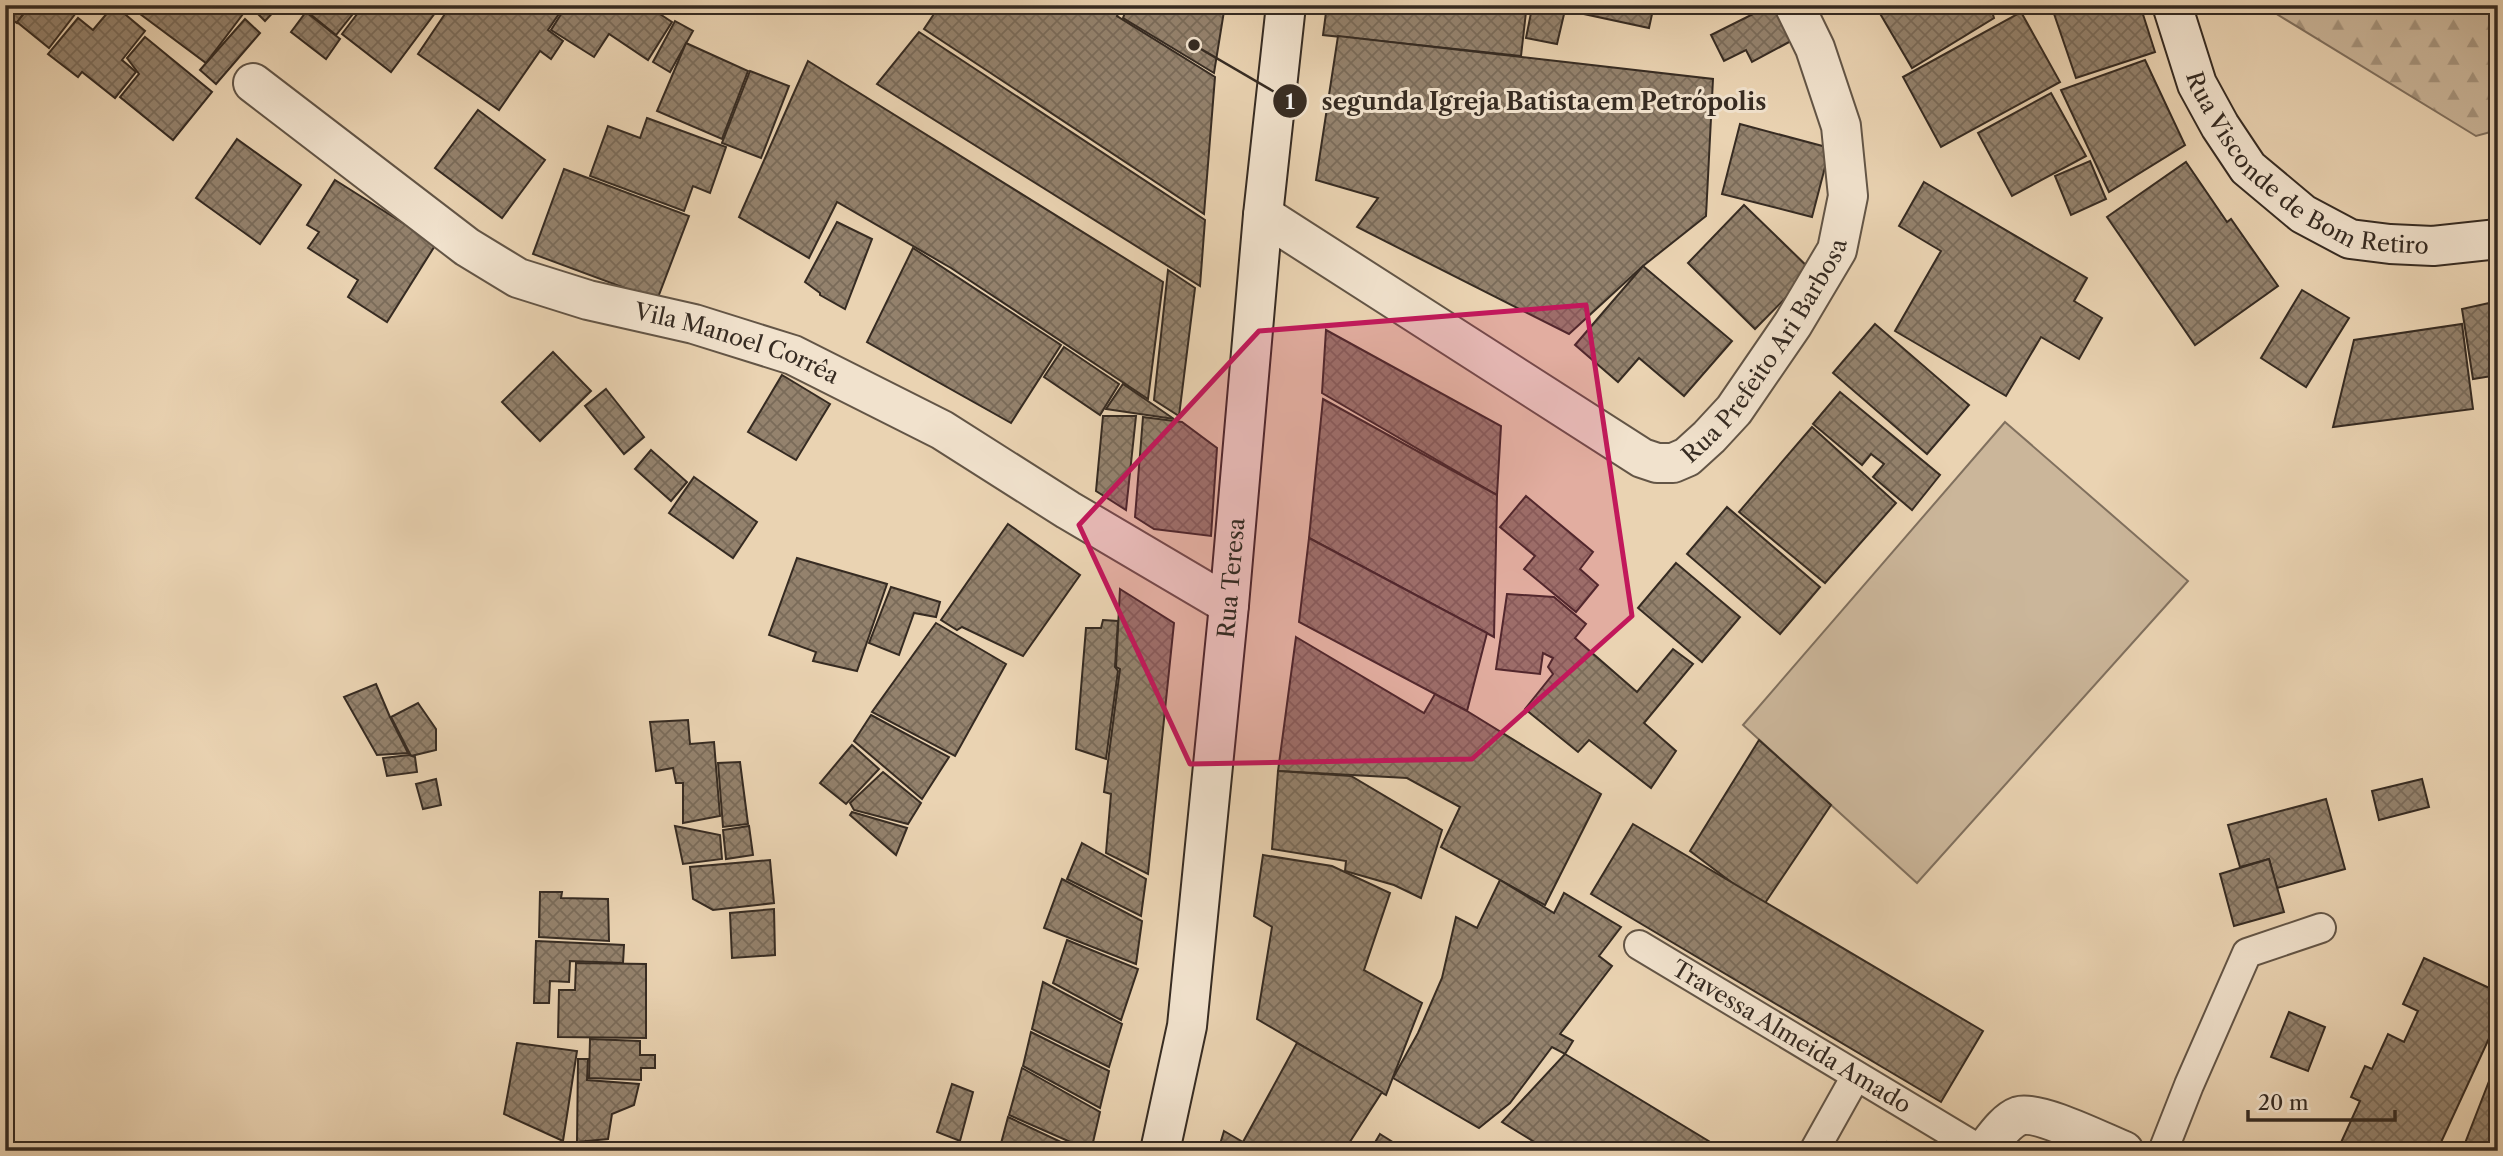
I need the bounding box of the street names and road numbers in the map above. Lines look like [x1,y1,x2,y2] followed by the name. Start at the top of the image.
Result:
[2180,68,2429,260] street label: Rua Visconde de Bom Retiro
[1676,236,1853,469] street label: Rua Prefeito Ari Barbosa
[631,297,845,390] street label: Vila Manoel Corrêa
[1212,516,1251,640] street label: Rua Teresa
[1667,954,1916,1119] street label: Travessa Almeida Amado

